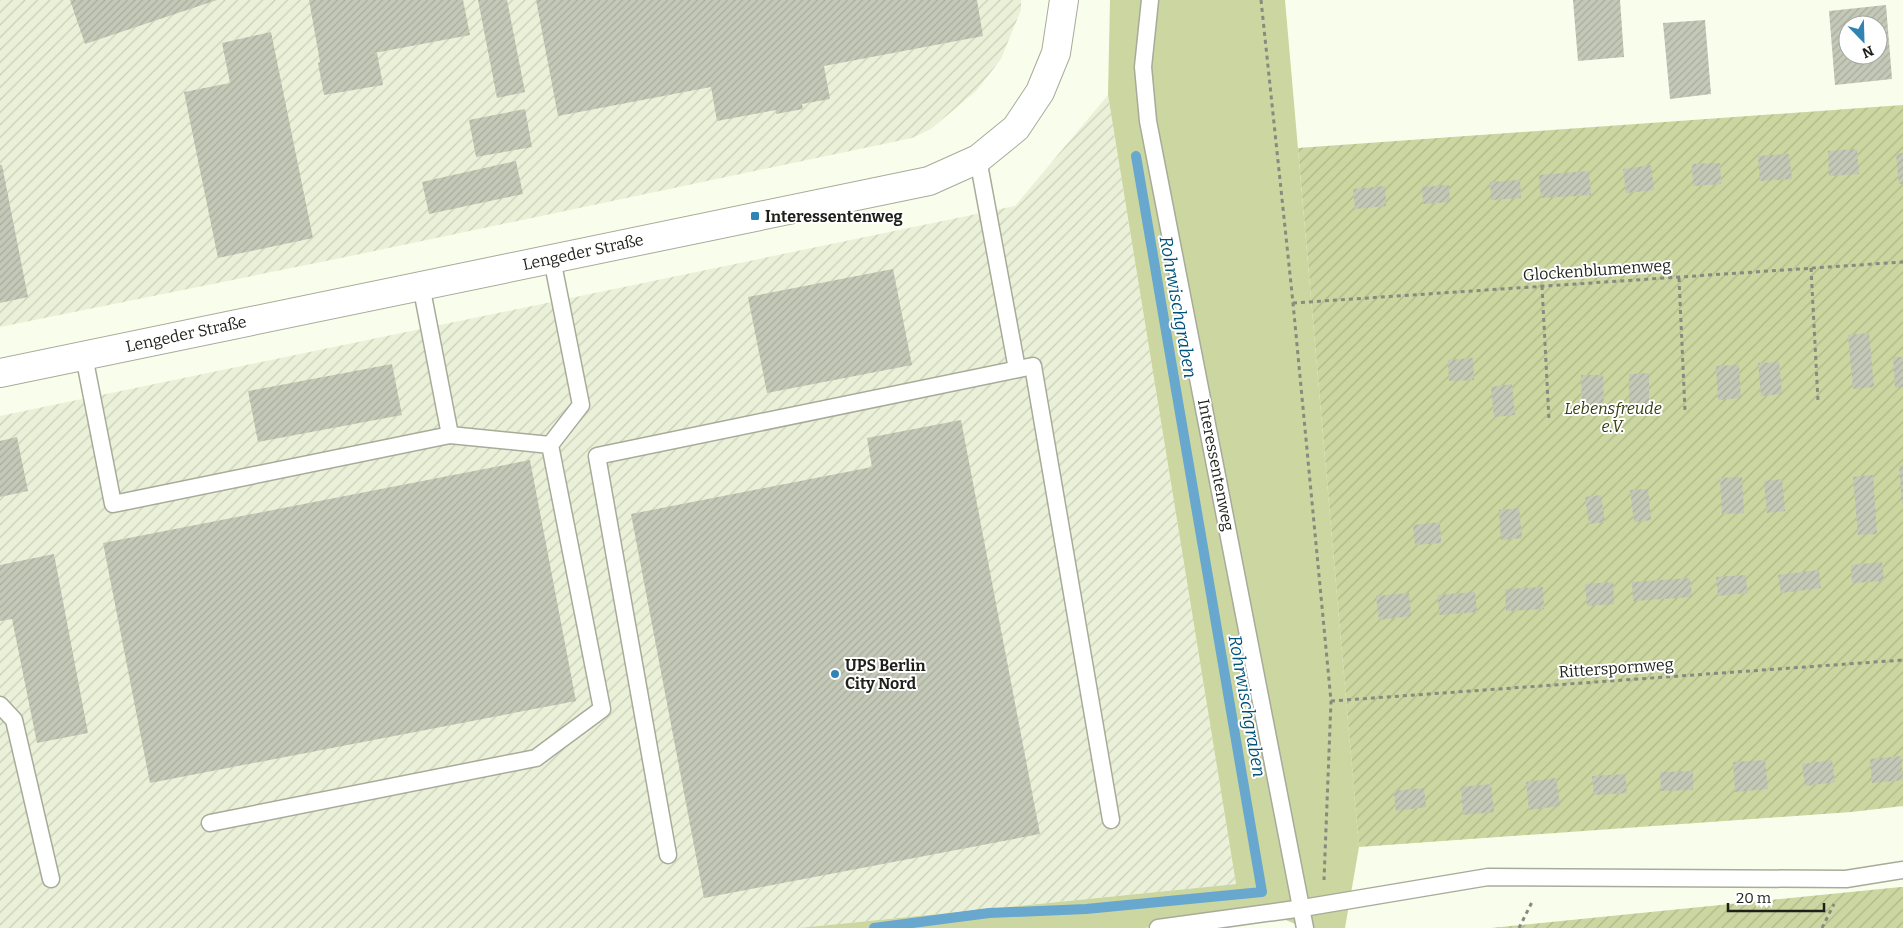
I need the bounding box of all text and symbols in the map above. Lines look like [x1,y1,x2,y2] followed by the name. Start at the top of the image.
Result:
[1838,15,1888,65] north arrow
[1859,42,1876,62] text: N
[765,207,903,226] place label: Interessentenweg
[749,210,761,222] marker: Interessentenweg
[521,230,645,274] street label: Lengeder Straße
[1155,234,1201,380] water label: Rohrwischgraben
[1522,255,1672,285] street label: Glockenblumenweg
[124,312,248,356] street label: Lengeder Straße
[1194,397,1238,533] street label: Interessentenweg
[1564,399,1662,436] park label: Lebensfreude e.V.
[1224,633,1270,779] water label: Rohrwischgraben
[1558,655,1674,681] street label: Ritterspornweg
[845,656,926,693] place label: UPS Berlin City Nord
[829,668,841,680] marker: UPS Berlin City Nord
[1728,880,1824,912] scale bar
[1736,889,1772,907] text: 20 m

